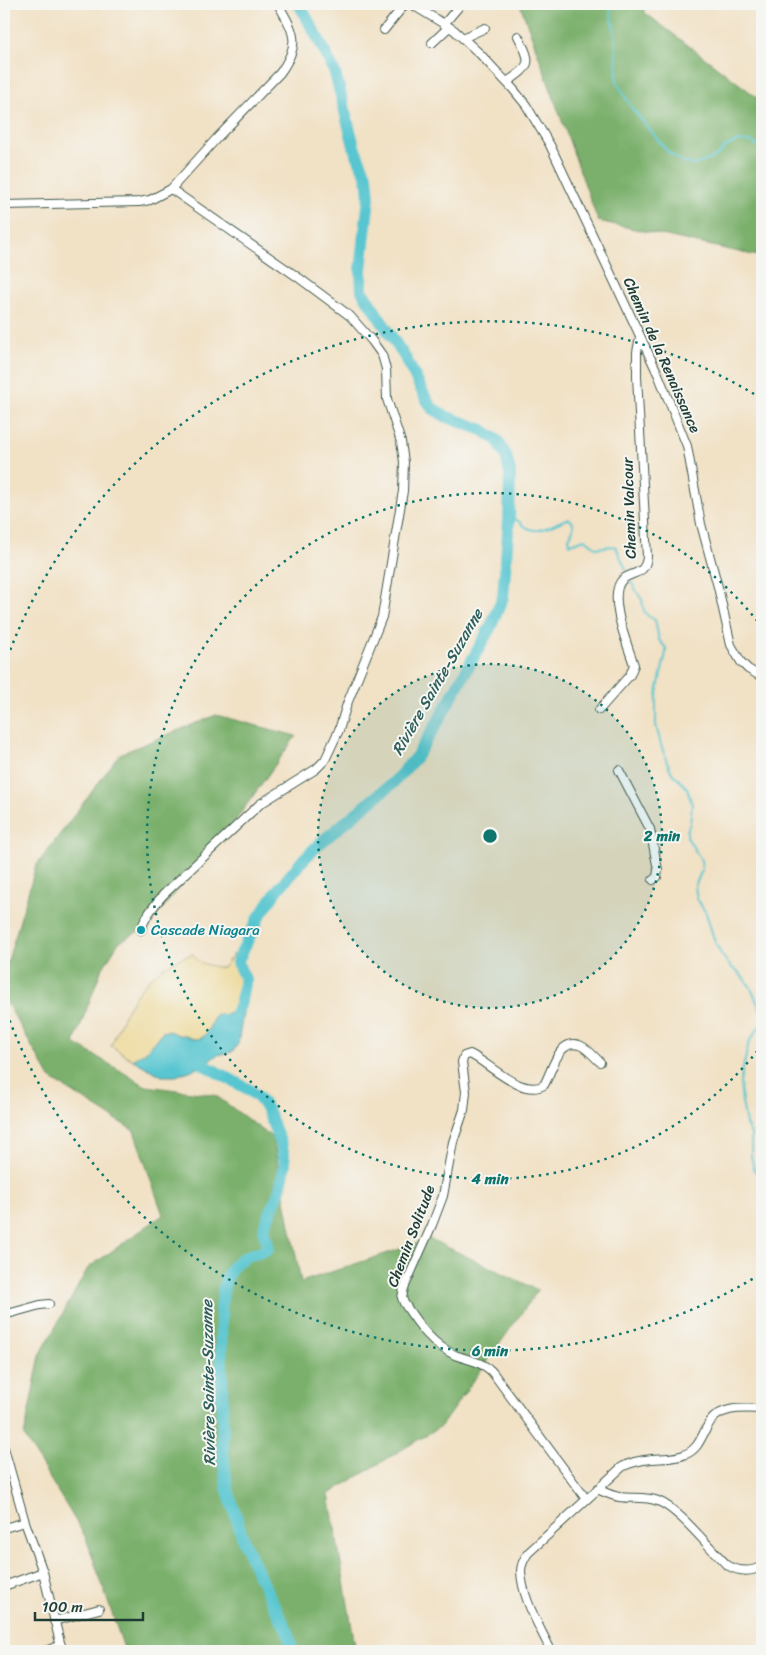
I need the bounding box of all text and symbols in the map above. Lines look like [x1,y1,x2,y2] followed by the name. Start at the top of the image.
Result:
[616,273,708,437] street label: Chemin de la Renaissance
[614,456,644,559] street label: Chemin Valcour
[383,601,492,761] water label: Rivière Sainte-Suzanne
[643,823,681,849] text: 2 min
[481,827,499,845] centre of rings
[151,917,260,943] place label: Cascade Niagara
[135,924,147,936] marker: Cascade Niagara
[470,1166,509,1192] text: 4 min
[380,1181,442,1291] street label: Chemin Solitude
[192,1298,224,1466] water label: Rivière Sainte-Suzanne
[471,1338,509,1364] text: 6 min
[35,1590,142,1622] scale bar
[42,1594,83,1620] text: 100 m

